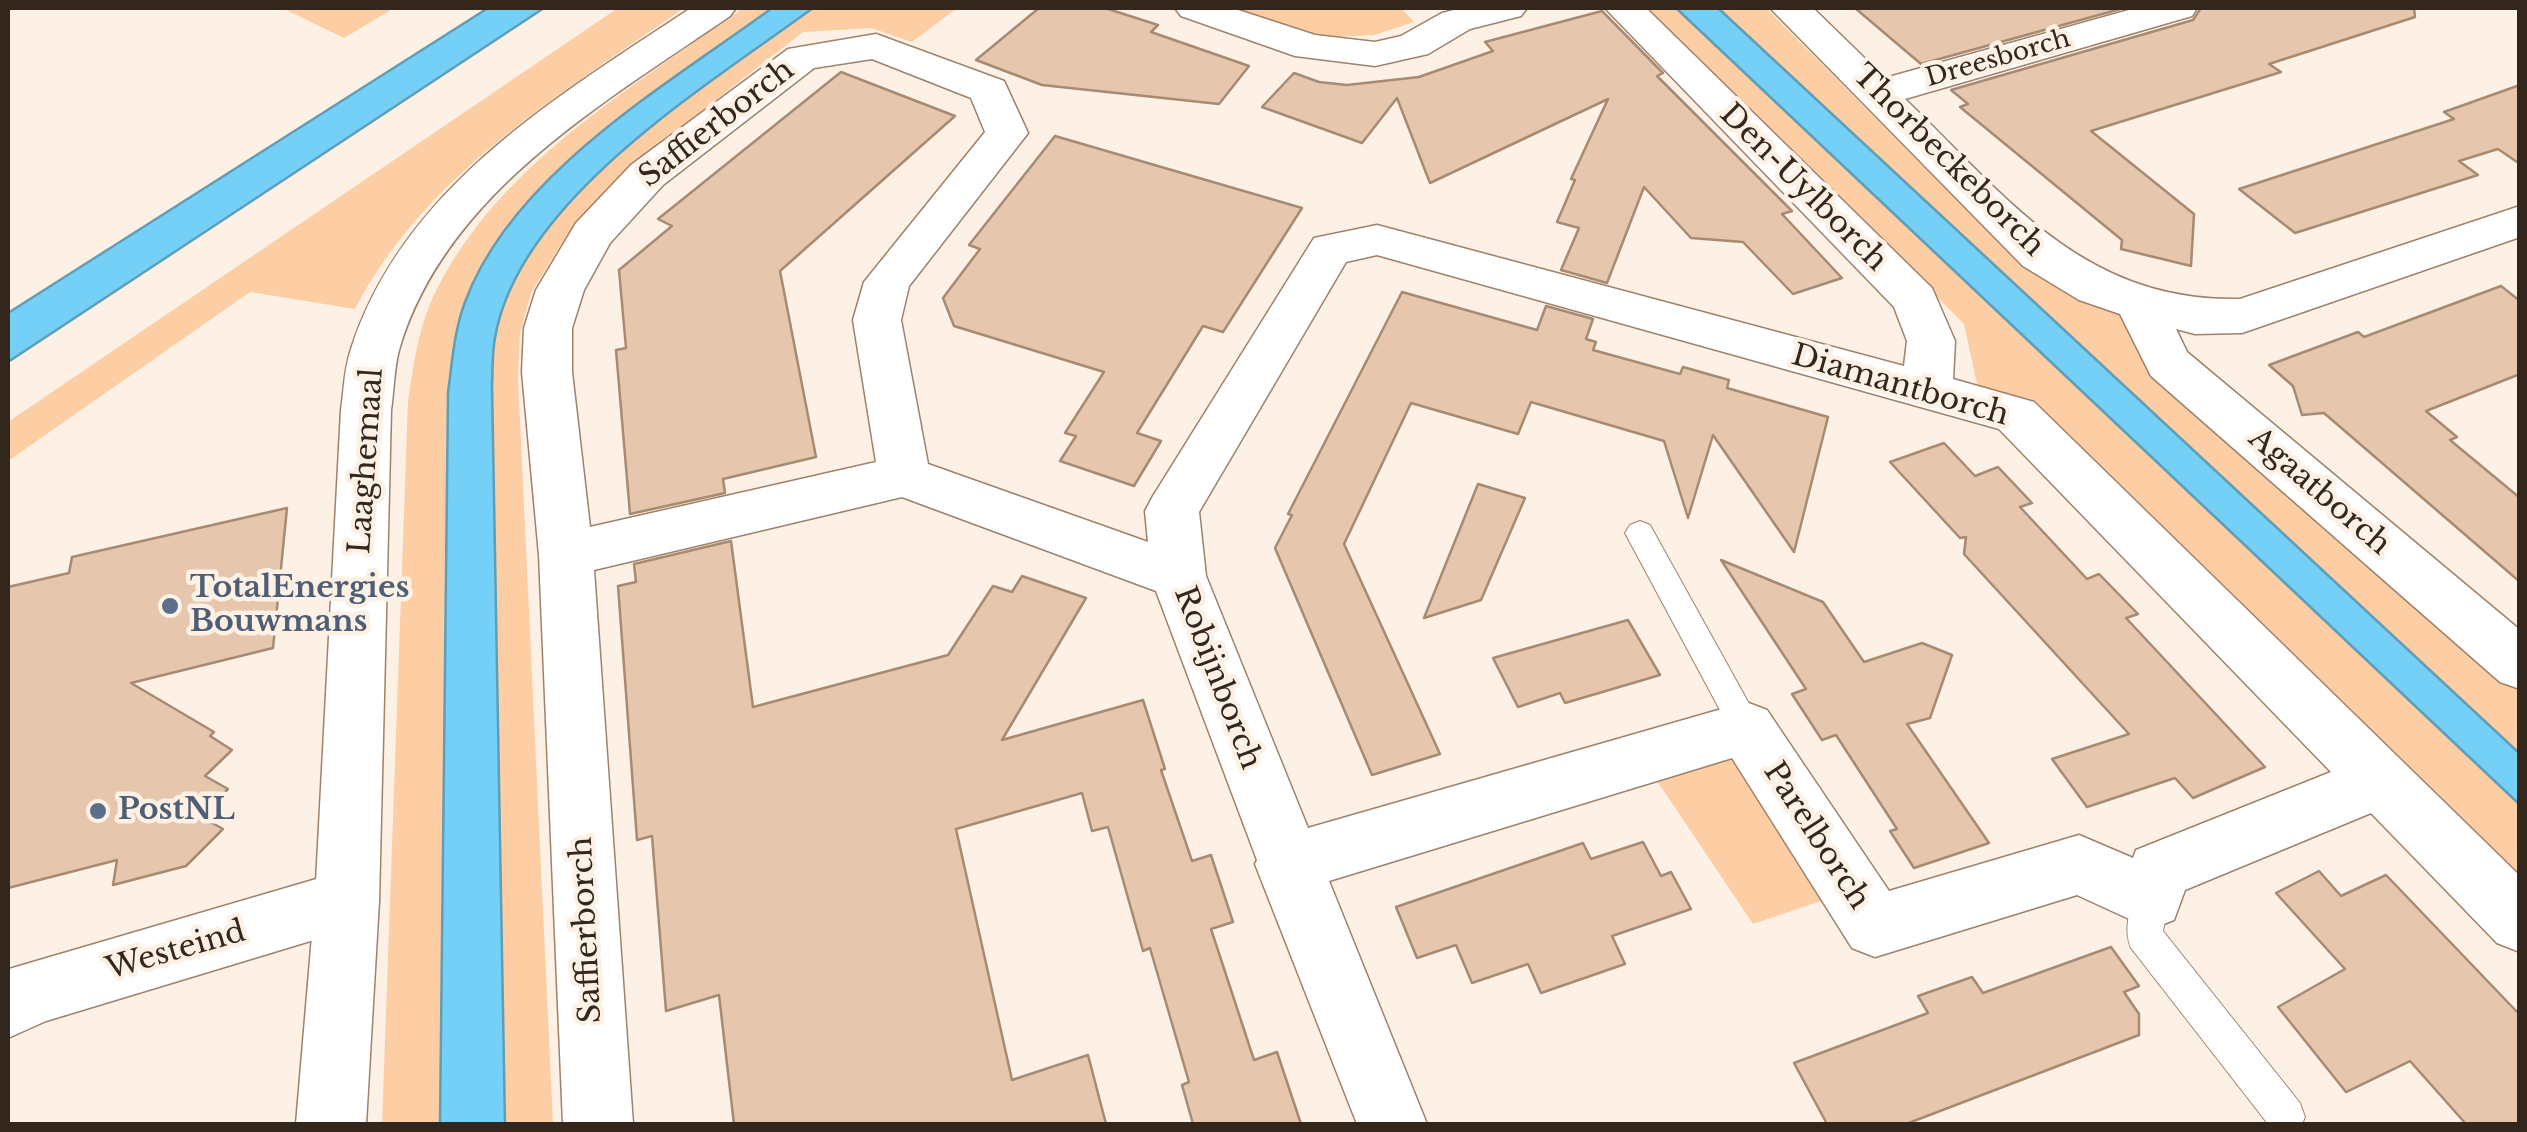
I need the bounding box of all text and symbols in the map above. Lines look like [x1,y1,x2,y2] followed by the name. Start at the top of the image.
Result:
[1922,24,2074,94] street label: Dreesborch
[632,52,802,196] street label: Saffierborch
[1845,58,2051,264] street label: Thorbeckeborch
[1712,97,1894,279] street label: Den-Uylborch
[1787,338,2013,434] street label: Diamantborch
[343,367,391,555] street label: Laaghemaal
[2241,421,2397,563] street label: Agaatborch
[190,571,409,642] place label: TotalEnergies Bouwmans
[1166,582,1268,774] street label: Robijnborch
[159,595,181,617] marker: TotalEnergies Bouwmans
[1755,756,1877,916] street label: Parelborch
[118,793,235,829] place label: PostNL
[87,800,109,822] marker: PostNL
[564,836,610,1024] street label: Saffierborch
[102,914,250,988] street label: Westeind

